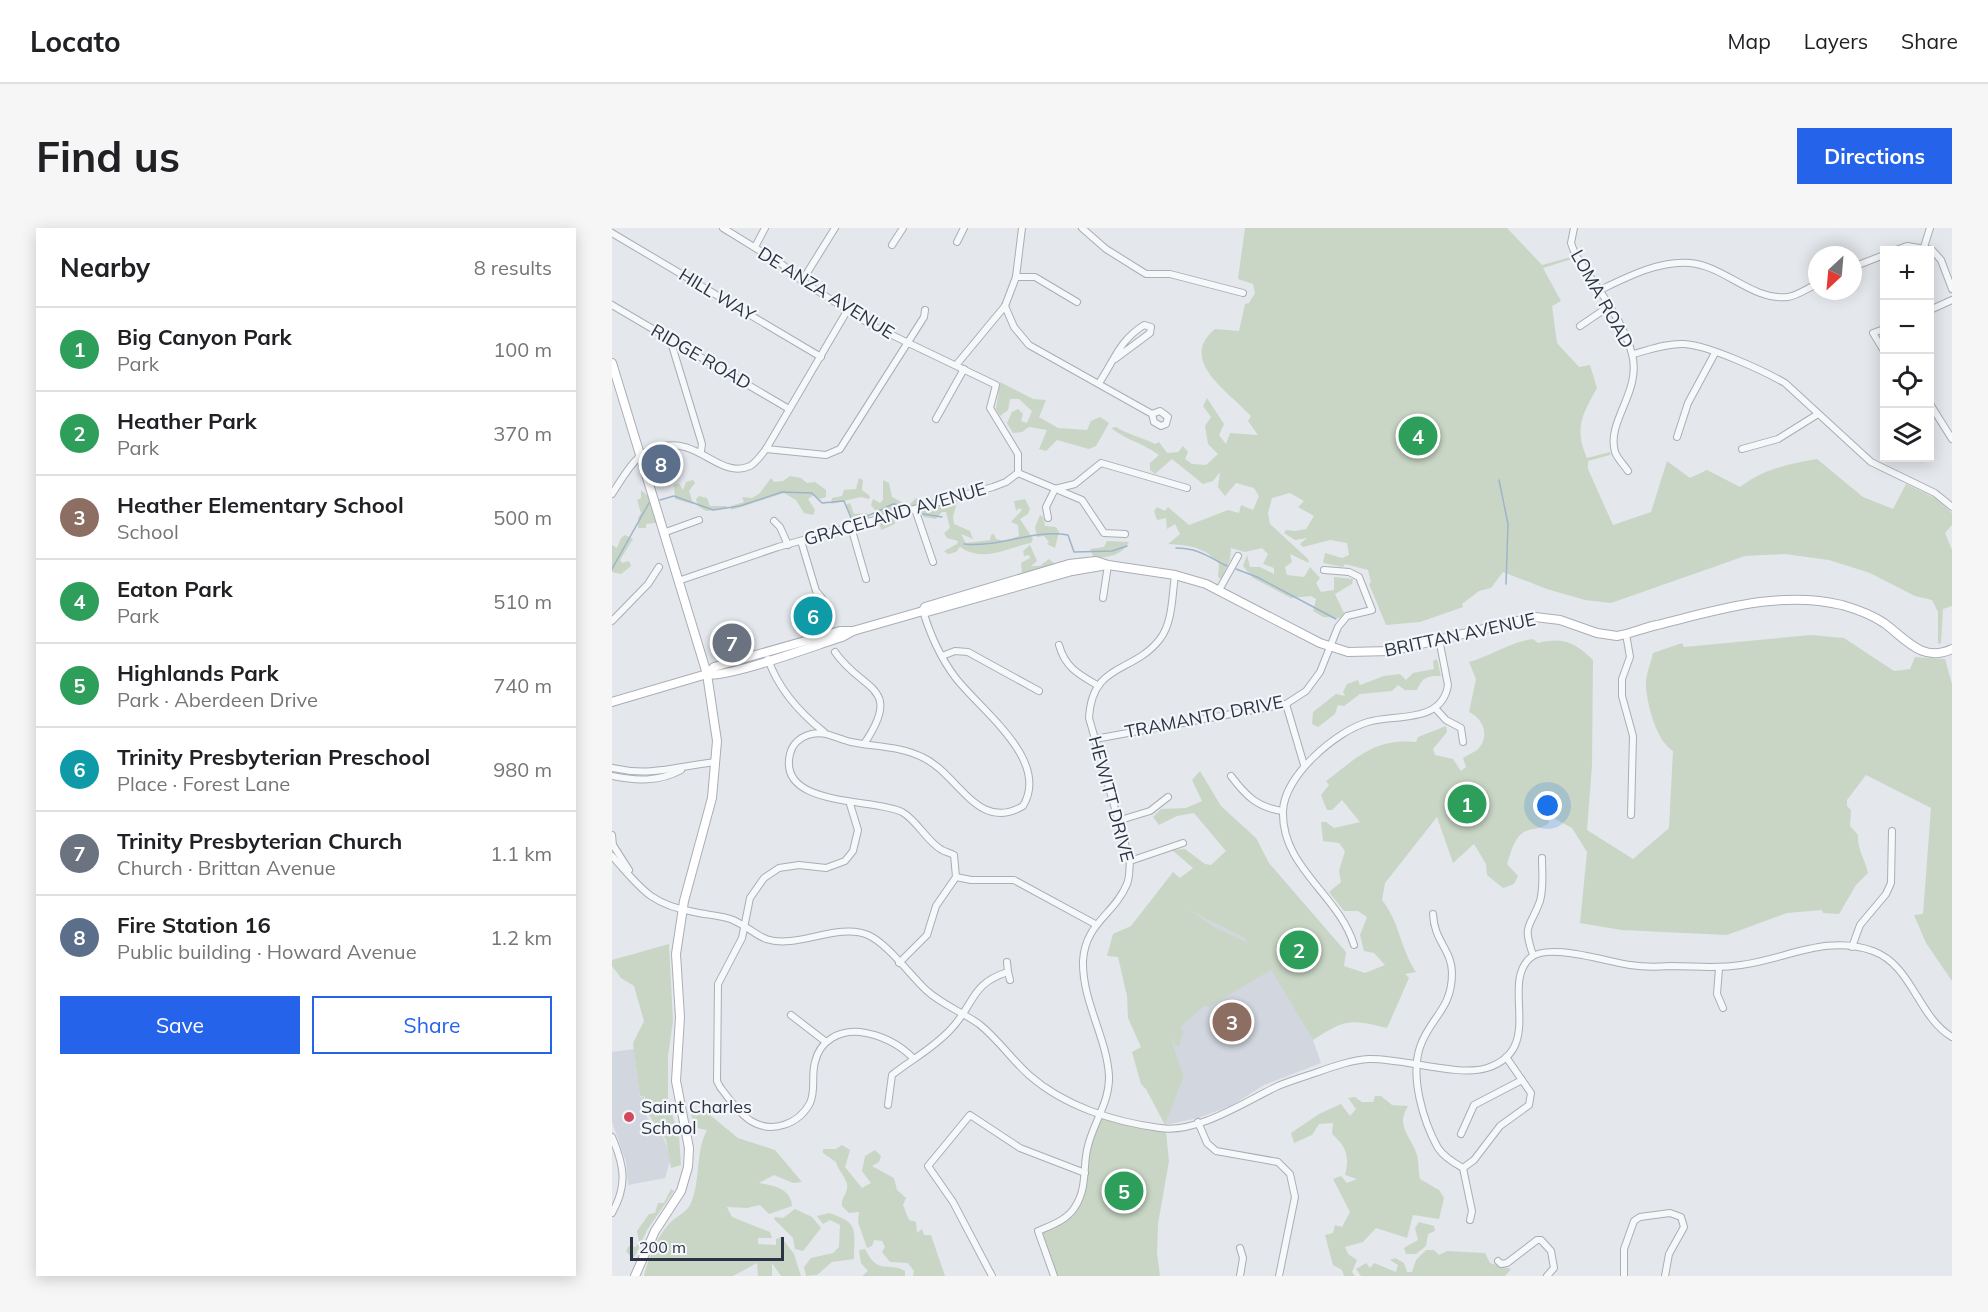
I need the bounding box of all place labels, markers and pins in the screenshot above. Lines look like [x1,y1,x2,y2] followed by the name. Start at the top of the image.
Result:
[1398,414,1438,458] pin: 4
[641,442,680,486] pin: 8
[794,594,832,638] pin: 6
[712,620,752,666] pin: 7
[1448,782,1486,826] pin: 1
[1280,928,1318,972] pin: 2
[1212,1000,1252,1044] pin: 3
[641,1095,752,1139] place label: Saint Charles School
[622,1110,636,1124] marker: Saint Charles School
[1104,1168,1144,1214] pin: 5

